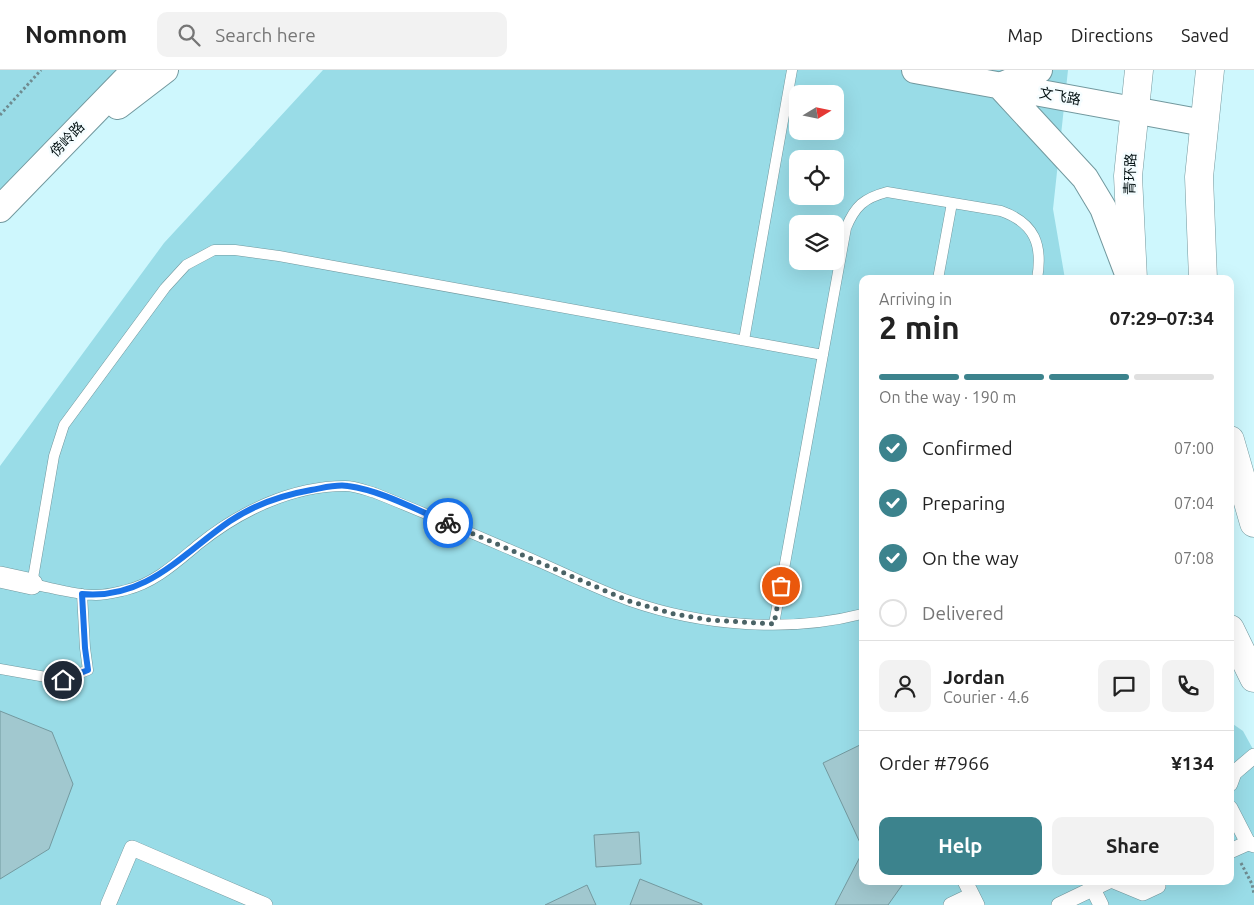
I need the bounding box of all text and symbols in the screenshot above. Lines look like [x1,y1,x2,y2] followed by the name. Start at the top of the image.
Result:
[157,12,507,57] search box
[25,21,127,48] text: Nomnom
[175,21,203,49] icon: search
[215,24,316,46] text: Search here
[1007,25,1043,45] text: Map
[1071,25,1153,45] text: Directions
[1181,25,1229,45] text: Saved
[1038,84,1082,108] street label: 文飞路
[789,85,844,140] north arrow
[789,85,844,270] map controls
[47,118,87,160] street label: 傍岭路
[789,150,844,205] button: locate
[1121,153,1139,195] street label: 青环路
[789,215,844,270] button: layers
[879,290,952,308] text: Arriving in
[1109,307,1214,329] text: 07:29–07:34
[879,309,960,345] text: 2 min
[879,388,1016,406] text: On the way · 190 m
[879,434,907,462] icon: check
[922,437,1013,459] text: Confirmed
[1174,439,1214,457] text: 07:00
[879,489,907,517] icon: check
[922,492,1006,514] text: Preparing
[1174,494,1214,512] text: 07:04
[423,498,473,548] courier
[434,509,462,537] icon: bike
[879,544,907,572] icon: check
[922,547,1019,569] text: On the way
[1174,549,1214,567] text: 07:08
[760,565,802,607] pin
[767,572,795,600] icon: bag
[922,602,1004,624] text: Delivered
[42,659,84,701] pin
[879,660,931,712] button: person
[1098,660,1150,712] button: chat
[1162,660,1214,712] button: phone
[49,666,77,694] icon: home
[943,666,1005,688] text: Jordan
[943,688,1029,706] text: Courier · 4.6
[879,752,989,774] text: Order #7966
[1171,752,1214,774] text: ¥134
[879,817,1042,875] button: Help
[1052,817,1214,875] button: Share

